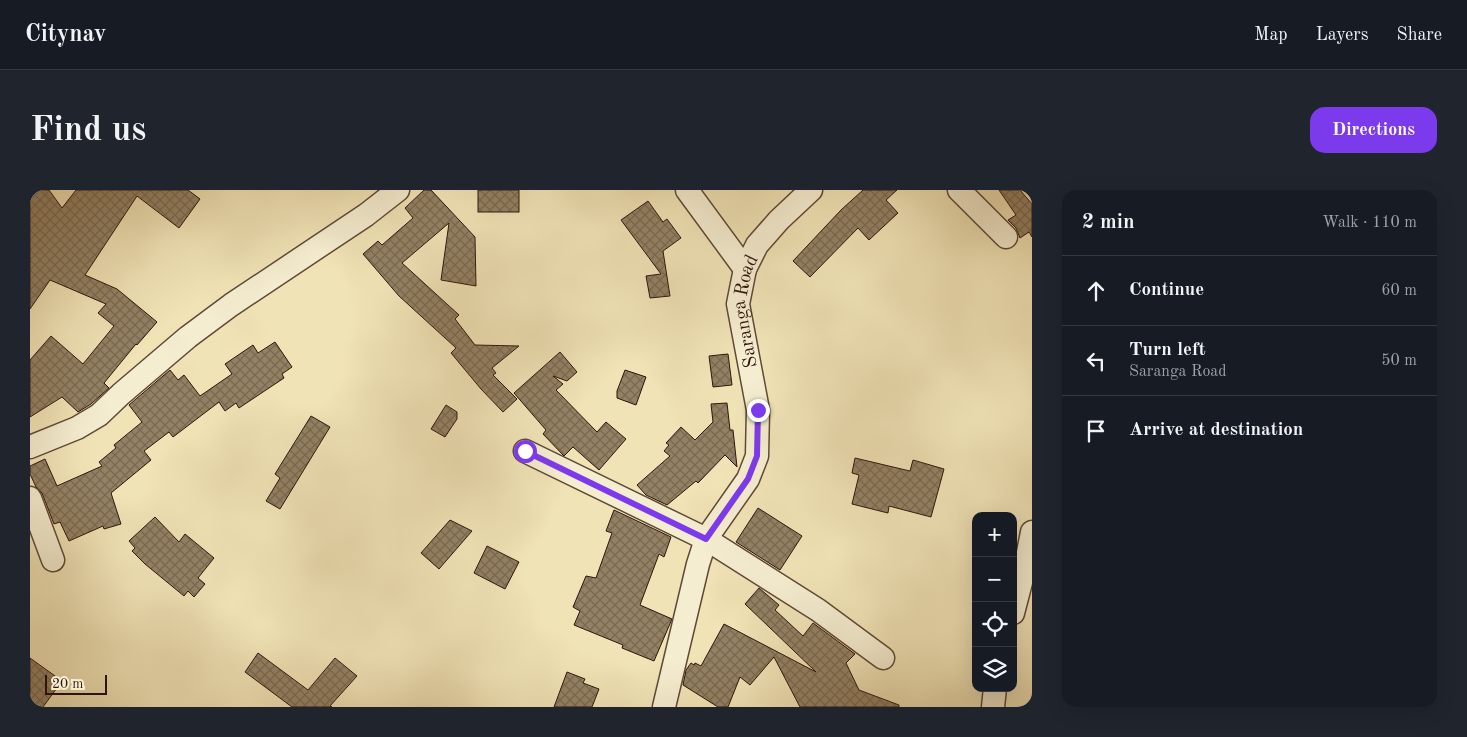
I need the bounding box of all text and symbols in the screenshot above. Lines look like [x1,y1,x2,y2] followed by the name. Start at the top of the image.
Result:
[25,23,106,47] text: Citynav
[1254,26,1288,44] text: Map
[1316,26,1368,44] text: Layers
[1396,26,1442,44] text: Share
[1310,107,1437,153] button: Directions
[30,113,146,148] text: Find us
[1082,212,1135,233] text: 2 min
[1322,215,1417,231] text: Walk · 110 m
[730,252,763,369] street label: Saranga Road
[1082,277,1110,305] icon: ahead
[1129,281,1204,300] text: Continue
[1381,283,1417,299] text: 60 m
[1129,341,1206,360] text: Turn left
[1082,347,1110,375] icon: left
[1381,353,1417,369] text: 50 m
[1129,364,1227,380] text: Saranga Road
[747,399,770,422] route end
[1082,417,1110,445] icon: arrive
[1129,421,1303,440] text: Arrive at destination
[514,440,537,463] route start
[972,512,1017,692] map controls
[972,512,1017,557] button: +
[972,557,1017,602] button: −
[972,602,1017,647] button: locate
[972,647,1017,692] button: layers
[45,672,108,695] scale bar
[52,677,83,691] text: 20 m

